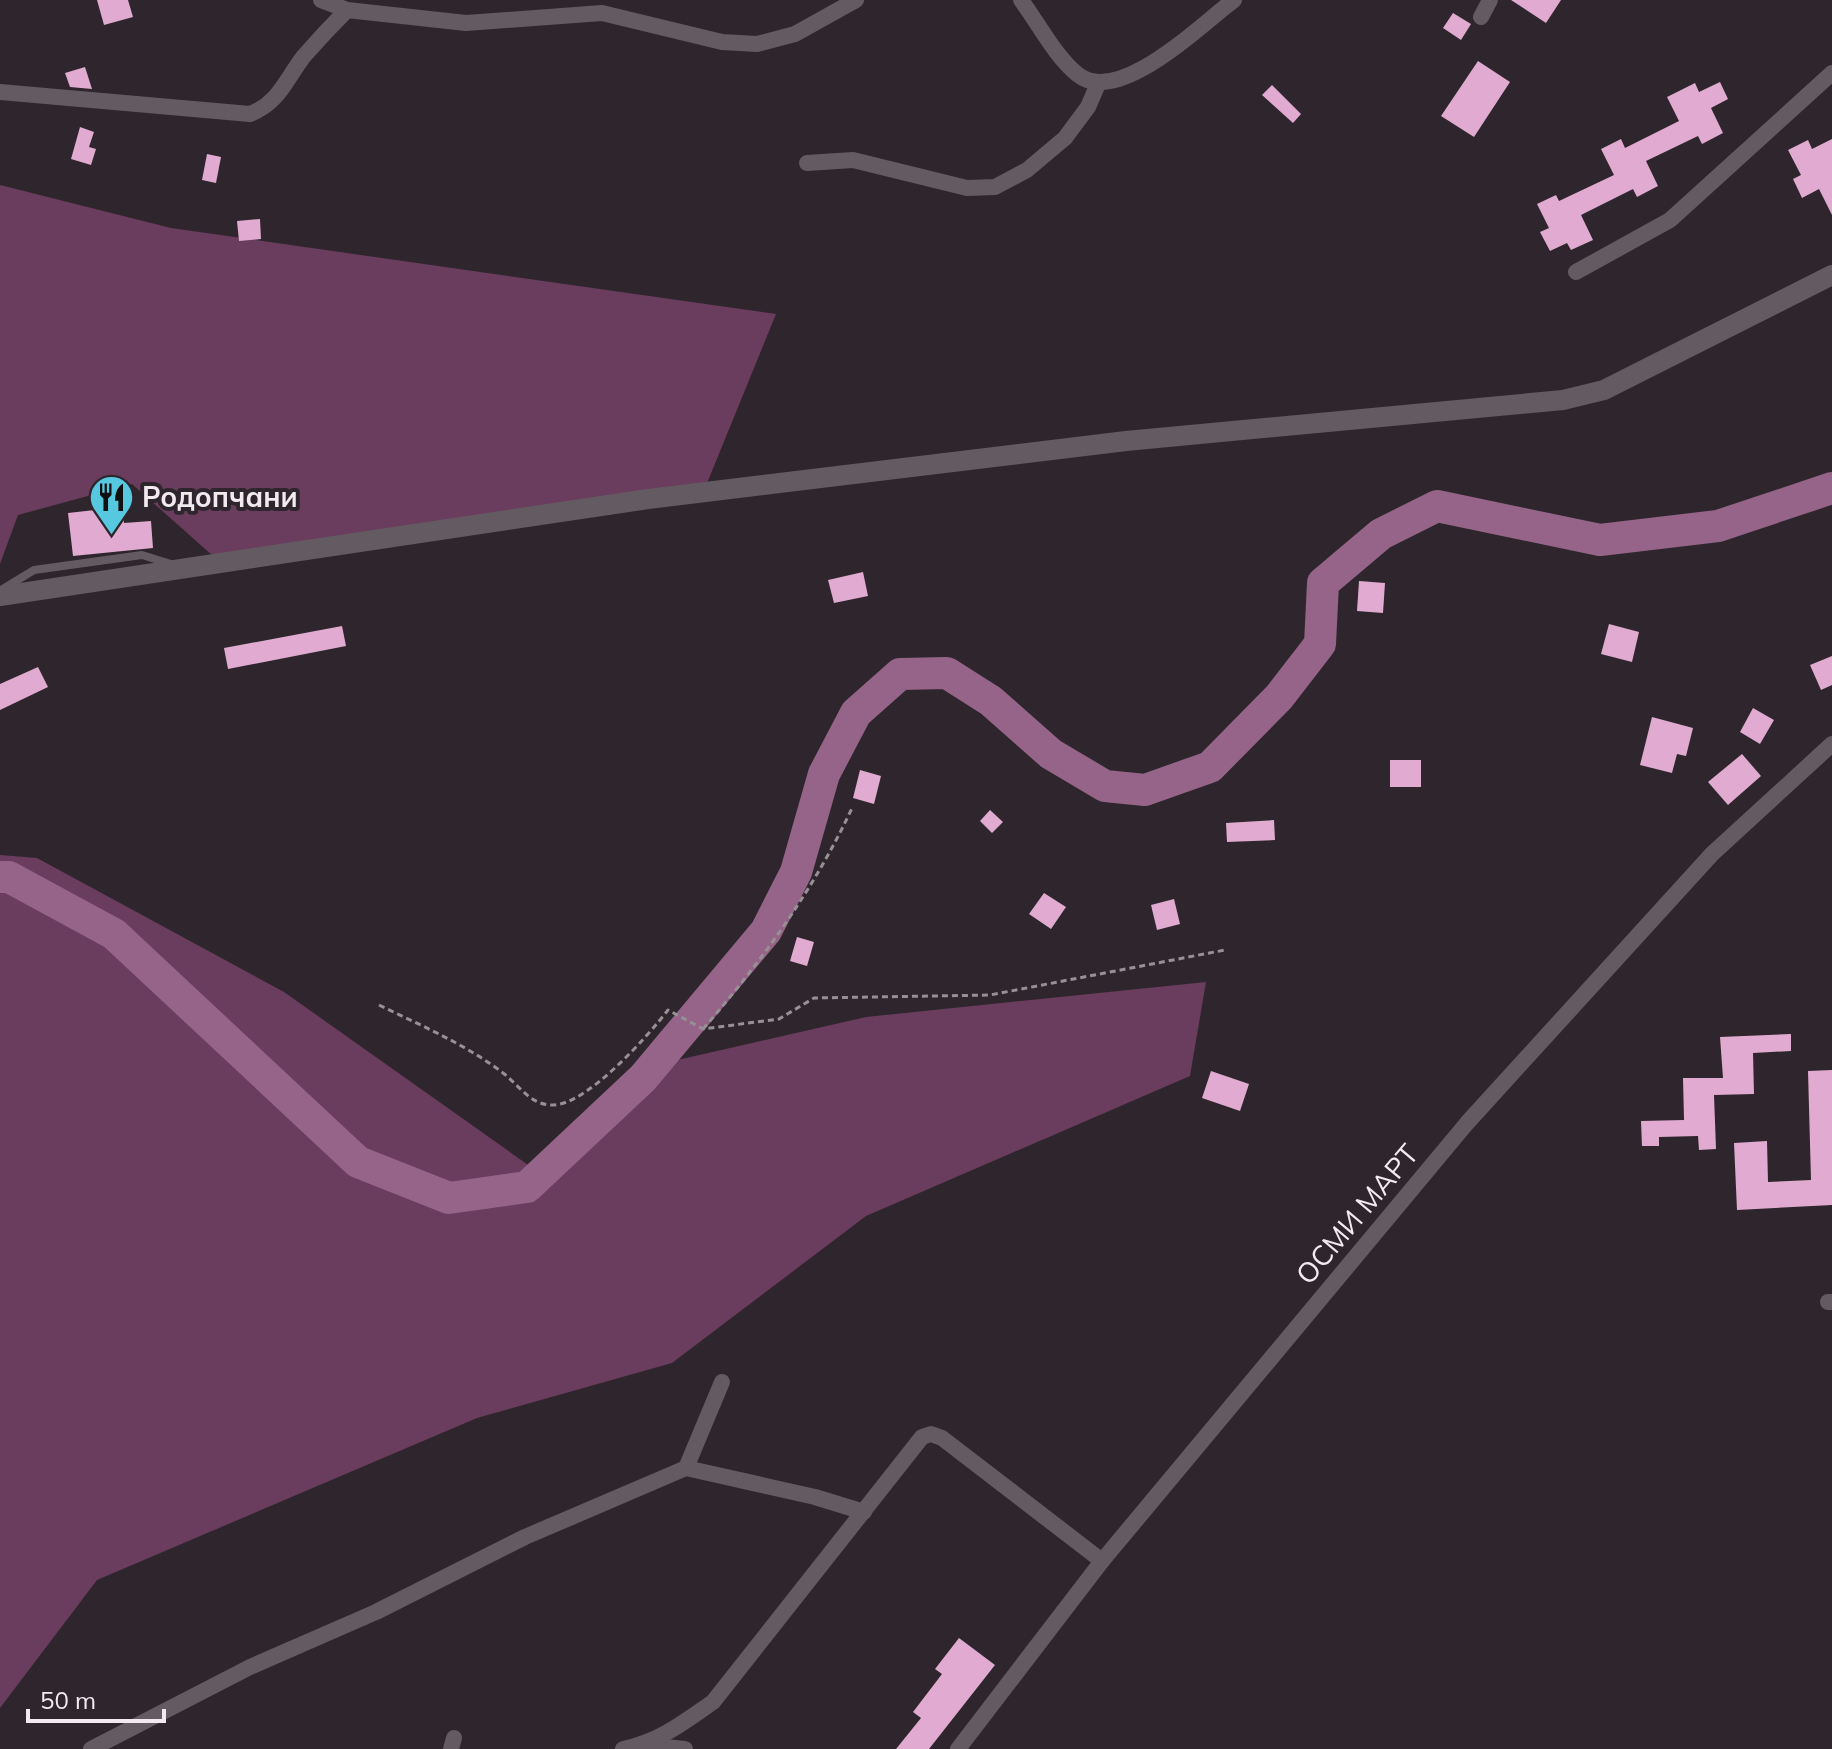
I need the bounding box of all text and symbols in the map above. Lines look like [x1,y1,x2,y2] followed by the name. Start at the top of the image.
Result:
[87,473,135,536] restaurant icon: Родопчани
[142,479,298,514] place label: Родопчани
[1288,1136,1425,1291] street label: ОСМИ МАРТ
[28,1673,164,1723] scale bar
[40,1685,96,1715] text: 50 m

